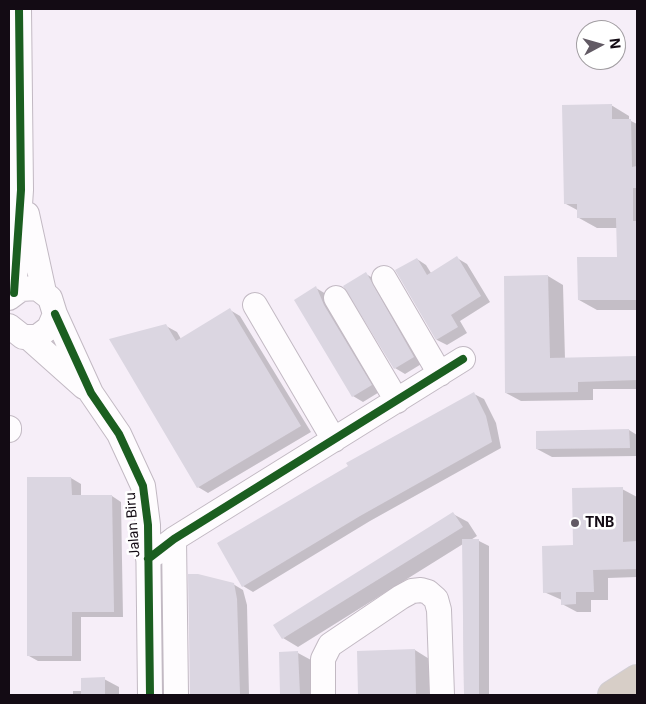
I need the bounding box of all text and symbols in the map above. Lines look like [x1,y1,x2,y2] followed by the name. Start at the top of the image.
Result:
[576,20,626,70] north arrow
[606,37,624,50] text: N
[122,492,144,558] street label: Jalan Biru
[585,515,614,531] place label: TNB
[569,517,581,529] marker: TNB

